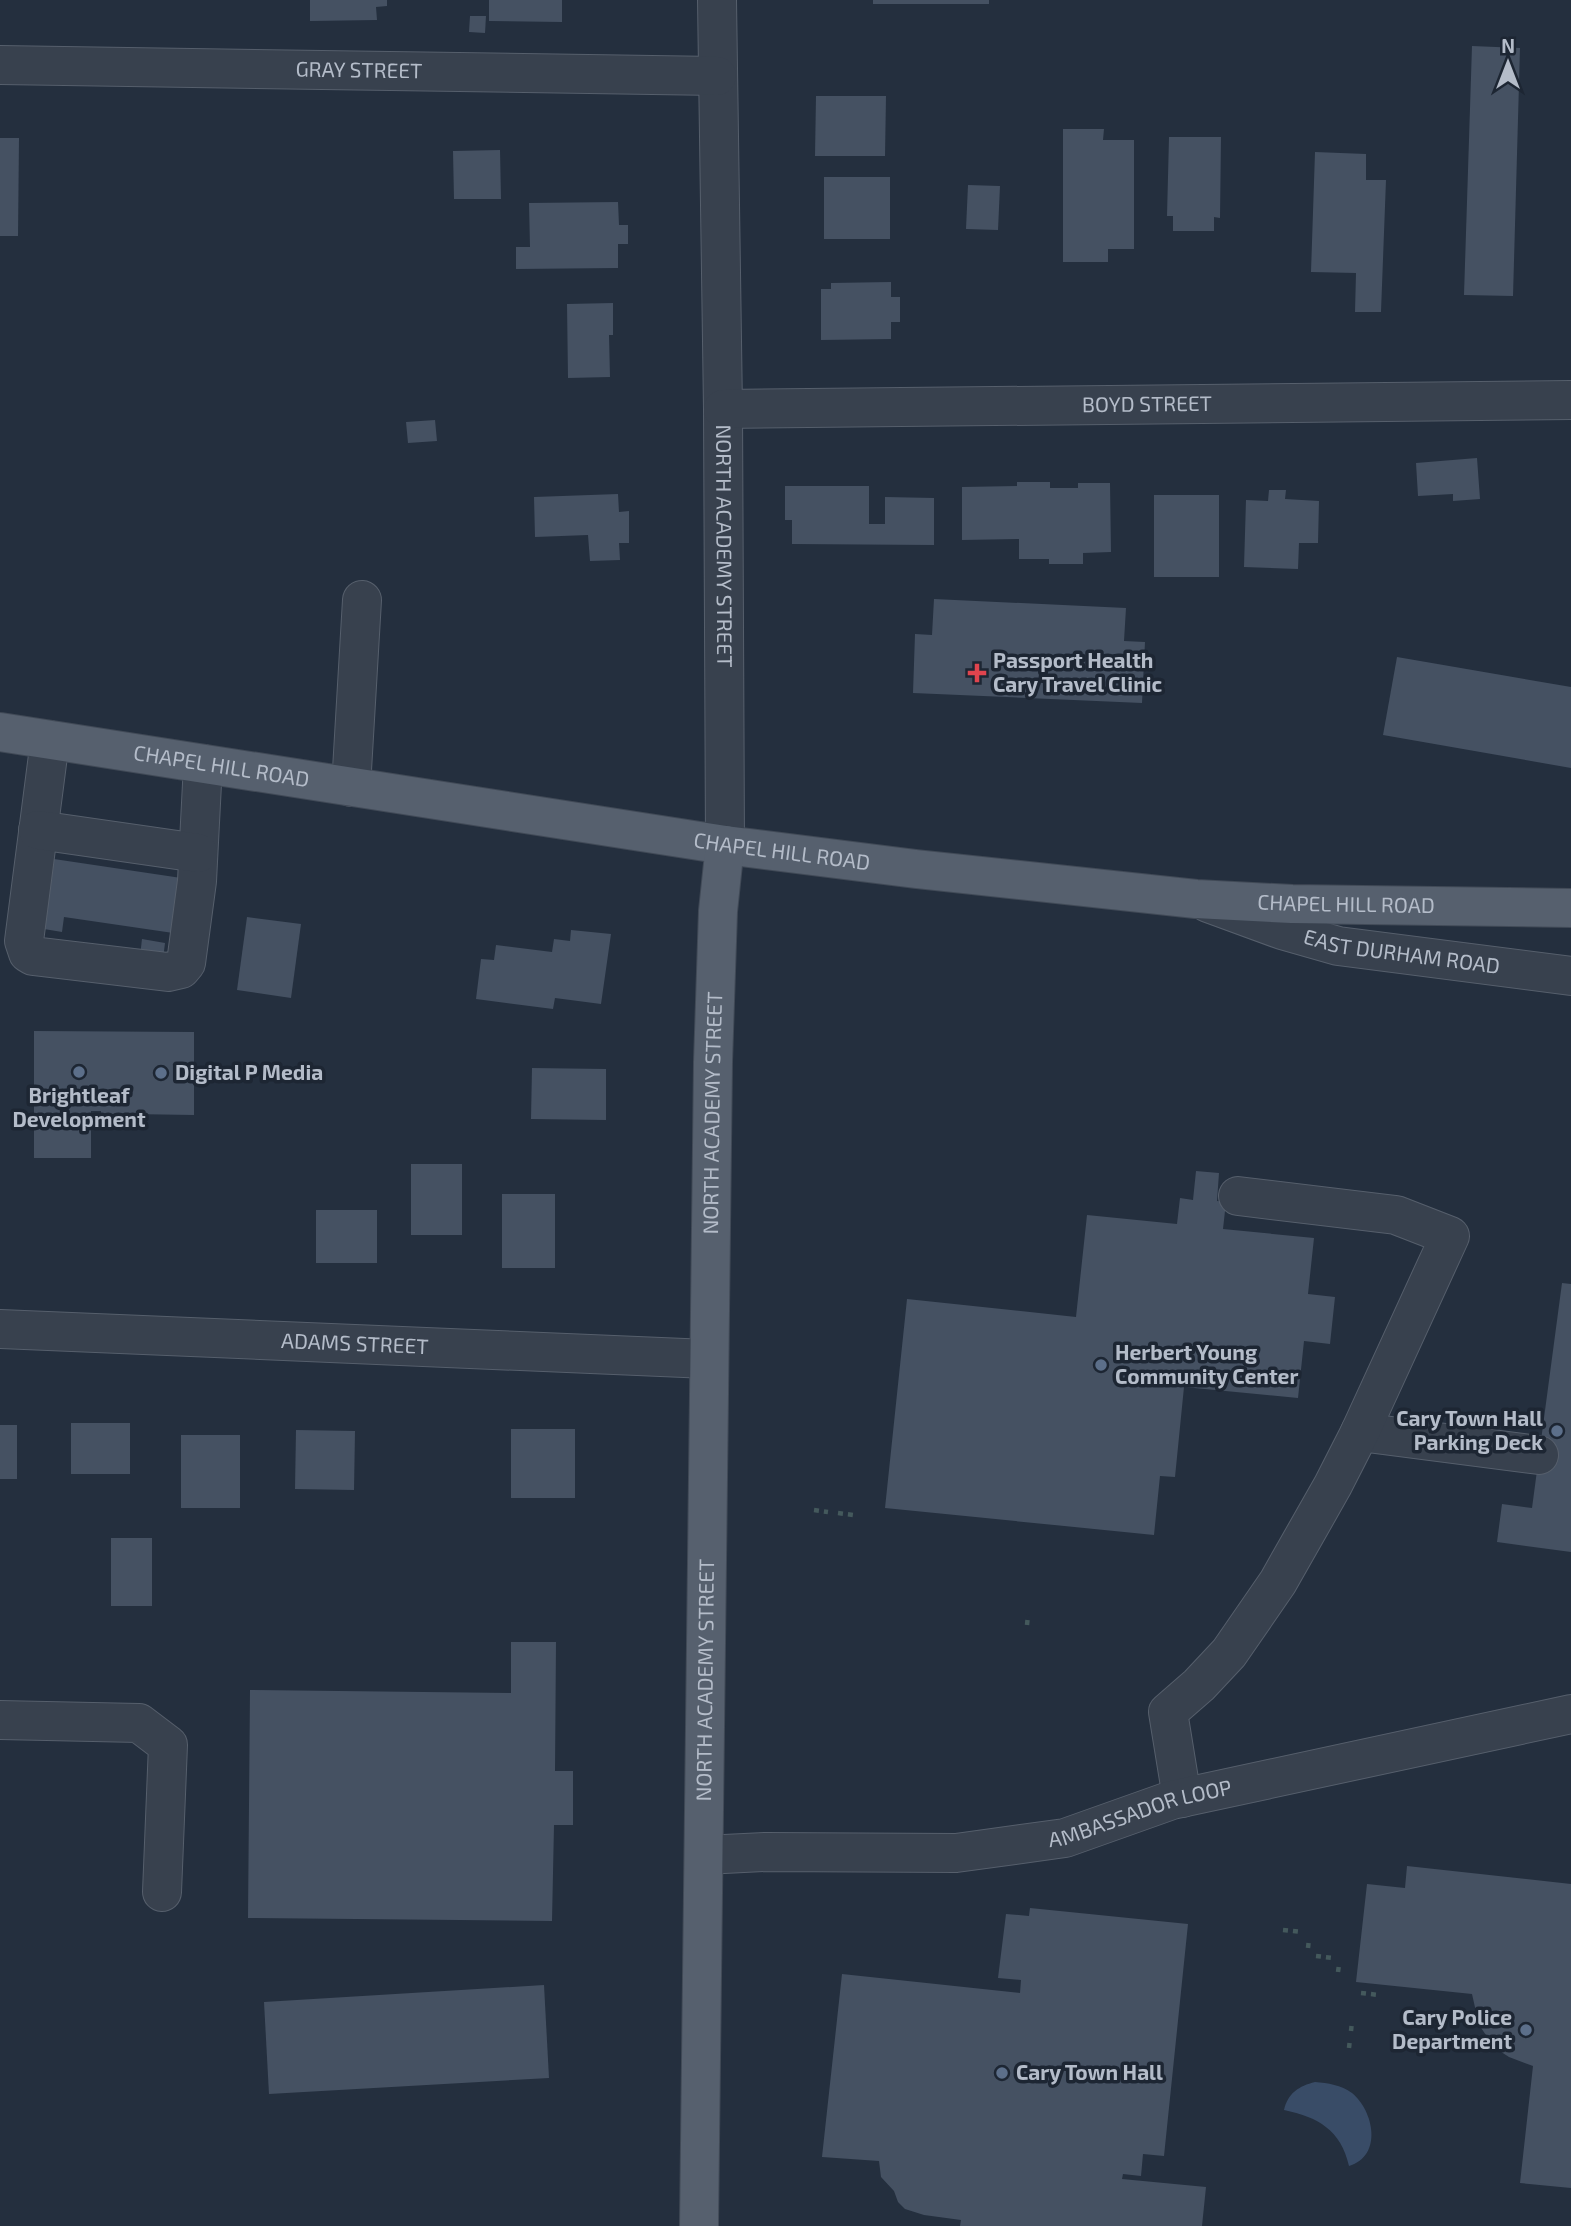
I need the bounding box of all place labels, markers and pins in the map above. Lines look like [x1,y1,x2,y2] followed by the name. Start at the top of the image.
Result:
[993,647,1163,697] place label: Passport Health Cary Travel Clinic
[967,663,987,683] marker: Passport Health Cary Travel Clinic
[175,1059,323,1084] place label: Digital P Media
[71,1064,87,1080] marker: Brightleaf Development
[153,1065,169,1081] marker: Digital P Media
[12,1082,146,1131] place label: Brightleaf Development
[1115,1339,1298,1389] place label: Herbert Young Community Center
[1093,1357,1109,1373] marker: Herbert Young Community Center
[1396,1405,1543,1454] place label: Cary Town Hall Parking Deck
[1549,1423,1565,1439] marker: Cary Town Hall Parking Deck
[1392,2004,1512,2053] place label: Cary Police Department
[1518,2022,1534,2038] marker: Cary Police Department
[1016,2059,1163,2085] place label: Cary Town Hall
[994,2065,1010,2081] marker: Cary Town Hall

